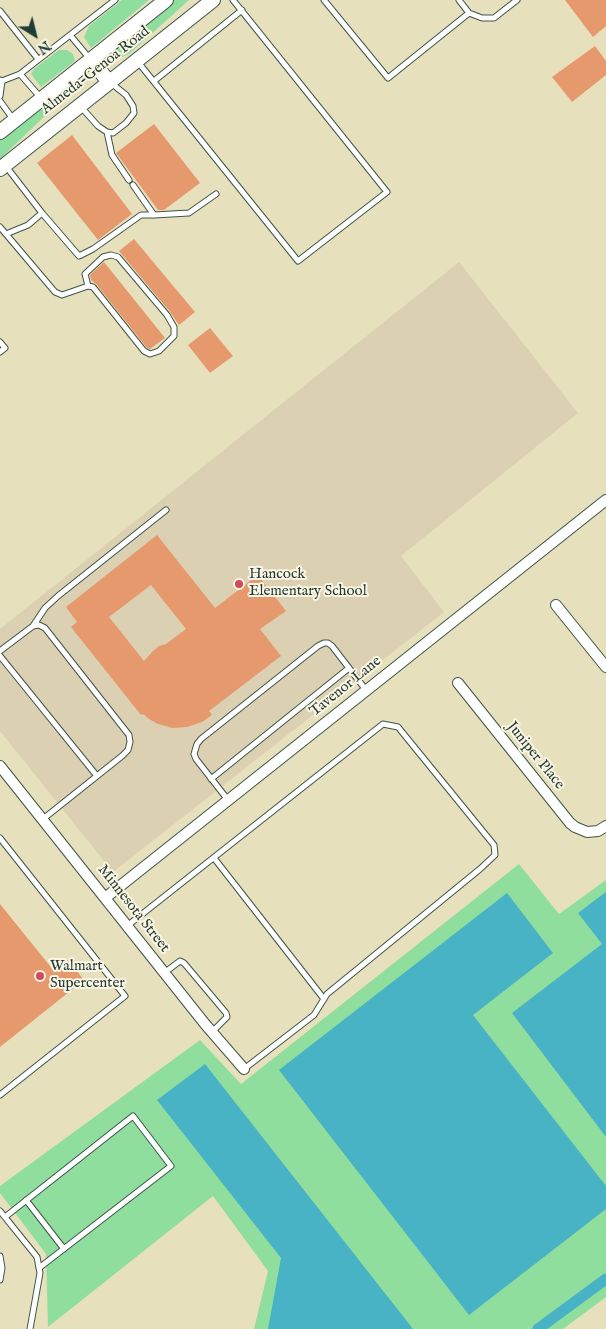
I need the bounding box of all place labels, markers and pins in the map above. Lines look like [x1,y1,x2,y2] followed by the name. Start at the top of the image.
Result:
[249,566,367,601] place label: Hancock Elementary School
[233,578,245,590] marker: Hancock Elementary School
[50,958,125,993] place label: Walmart Supercenter
[34,970,46,982] marker: Walmart Supercenter

